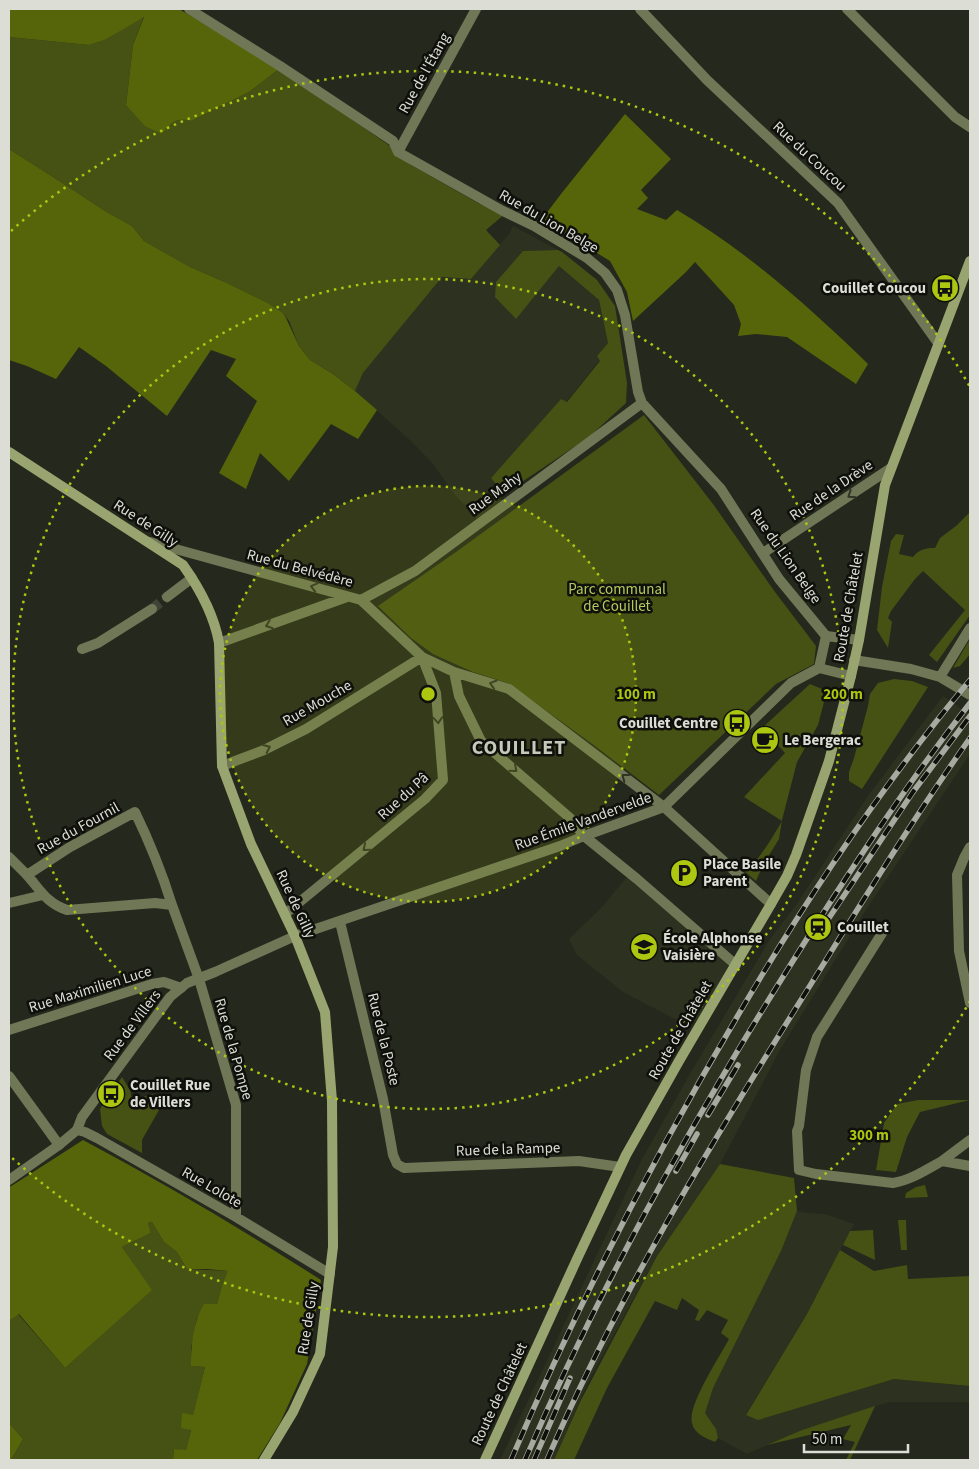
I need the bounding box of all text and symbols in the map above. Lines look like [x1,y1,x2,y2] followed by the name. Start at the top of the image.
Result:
[394,29,455,117] street label: Rue de l'Étang
[768,117,851,196] street label: Rue du Coucou
[495,184,602,258] street label: Rue du Lion Belge
[930,273,960,303] bus stop icon: Couillet Coucou
[822,278,926,299] place label: Couillet Coucou
[785,455,877,526] street label: Rue de la Drève
[465,467,526,520] street label: Rue Mahy
[847,489,856,498] one-way arrow
[109,495,182,552] street label: Rue de Gilly
[745,504,826,608] street label: Rue du Lion Belge
[244,544,355,593] street label: Rue du Belvédère
[828,550,868,664] street label: Route de Châtelet
[568,579,666,617] park label: Parc communal de Couillet
[310,583,318,593] one-way arrow
[265,619,273,629] one-way arrow
[279,675,356,732] street label: Rue Mouche
[490,680,498,690] one-way arrow
[616,684,656,705] text: 100 m
[823,684,863,705] text: 200 m
[419,685,437,703] centre of rings
[722,708,752,738] bus stop icon: Couillet Centre
[619,713,718,734] place label: Couillet Centre
[433,717,444,725] one-way arrow
[750,725,780,755] cafe icon: Le Bergerac
[784,730,861,751] place label: Le Bergerac
[472,734,566,762] district label: COUILLET
[262,744,271,754] one-way arrow
[509,764,518,773] one-way arrow
[373,768,433,825] street label: Rue du Pâ
[622,775,631,783] one-way arrow
[512,787,654,856] street label: Rue Émile Vandervelde
[33,797,123,860] street label: Rue du Fournil
[363,842,372,850] one-way arrow
[703,854,782,892] place label: Place Basile Parent
[669,858,699,888] parking icon: Place Basile Parent
[270,866,321,942] street label: Rue de Gilly
[803,912,833,942] station icon: Couillet
[837,917,889,938] place label: Couillet
[662,928,763,966] place label: École Alphonse Vaisière
[629,932,659,962] school or university icon: École Alphonse Vaisière
[26,961,154,1018] street label: Rue Maximilien Luce
[644,977,717,1084] street label: Route de Châtelet
[99,986,166,1065] street label: Rue de Villers
[362,991,405,1088] street label: Rue de la Poste
[209,996,258,1102] street label: Rue de la Pompe
[130,1075,210,1113] place label: Couillet Rue de Villers
[96,1079,126,1109] bus stop icon: Couillet Rue de Villers
[849,1125,889,1146] text: 300 m
[455,1137,561,1162] street label: Rue de la Rampe
[178,1162,246,1213] street label: Rue Lolote
[292,1280,325,1356] street label: Rue de Gilly
[466,1339,532,1449] street label: Route de Châtelet
[804,1422,908,1454] scale bar
[812,1429,842,1450] text: 50 m

